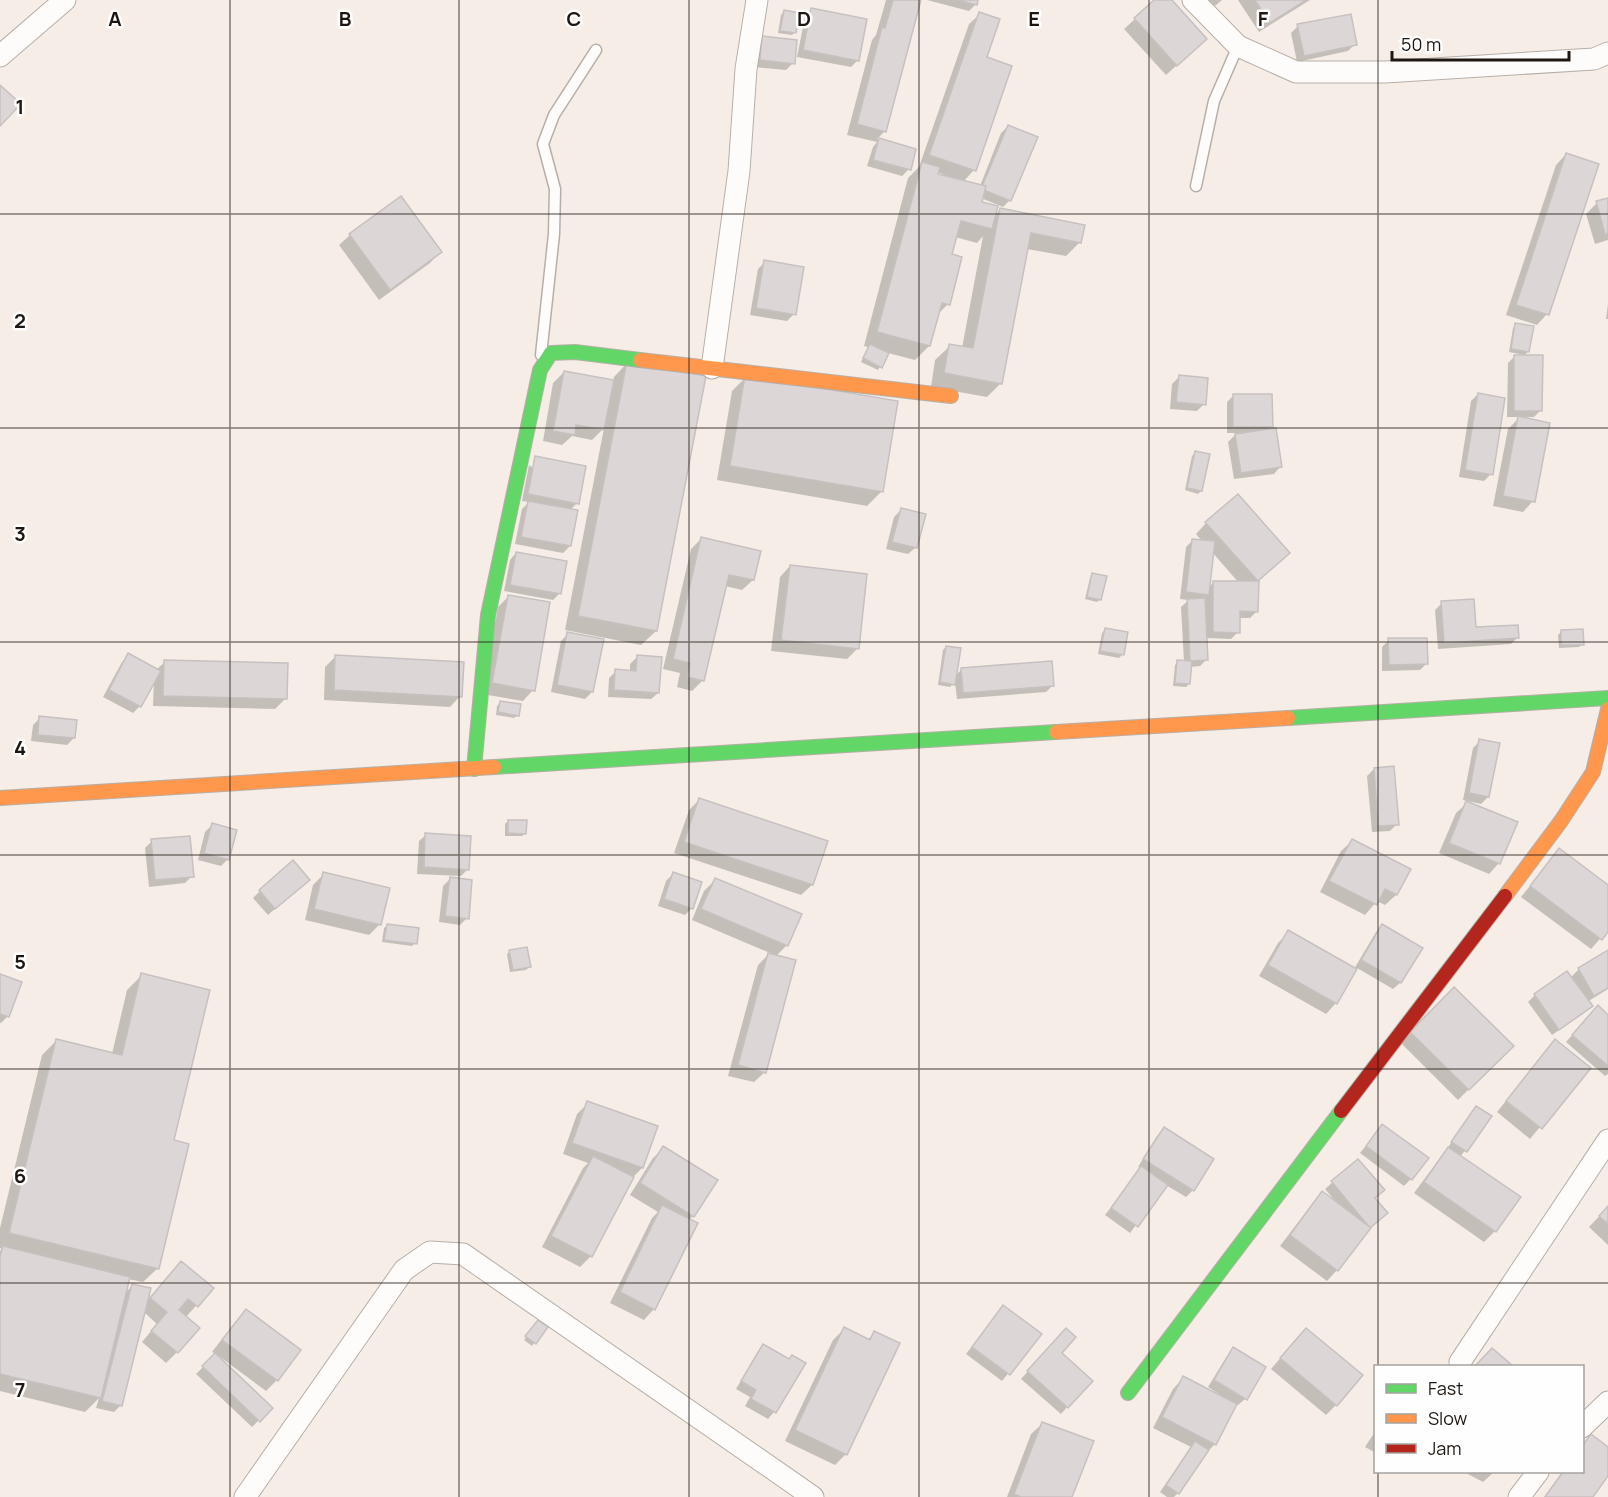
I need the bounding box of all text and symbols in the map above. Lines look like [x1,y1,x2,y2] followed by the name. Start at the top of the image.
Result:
[108,5,122,32] text: A
[339,5,352,32] text: B
[567,5,581,32] text: C
[797,5,811,32] text: D
[1028,5,1040,32] text: E
[1258,5,1269,32] text: F
[1392,24,1569,62] scale bar
[1401,32,1441,56] text: 50 m
[16,93,24,120] text: 1
[14,307,26,334] text: 2
[14,520,26,547] text: 3
[14,734,26,761] text: 4
[14,948,26,975] text: 5
[14,1162,26,1189] text: 6
[1374,1365,1584,1473] legend
[15,1376,25,1403] text: 7
[1428,1376,1463,1400] text: Fast
[1428,1406,1468,1430] text: Slow
[1428,1436,1462,1460] text: Jam

